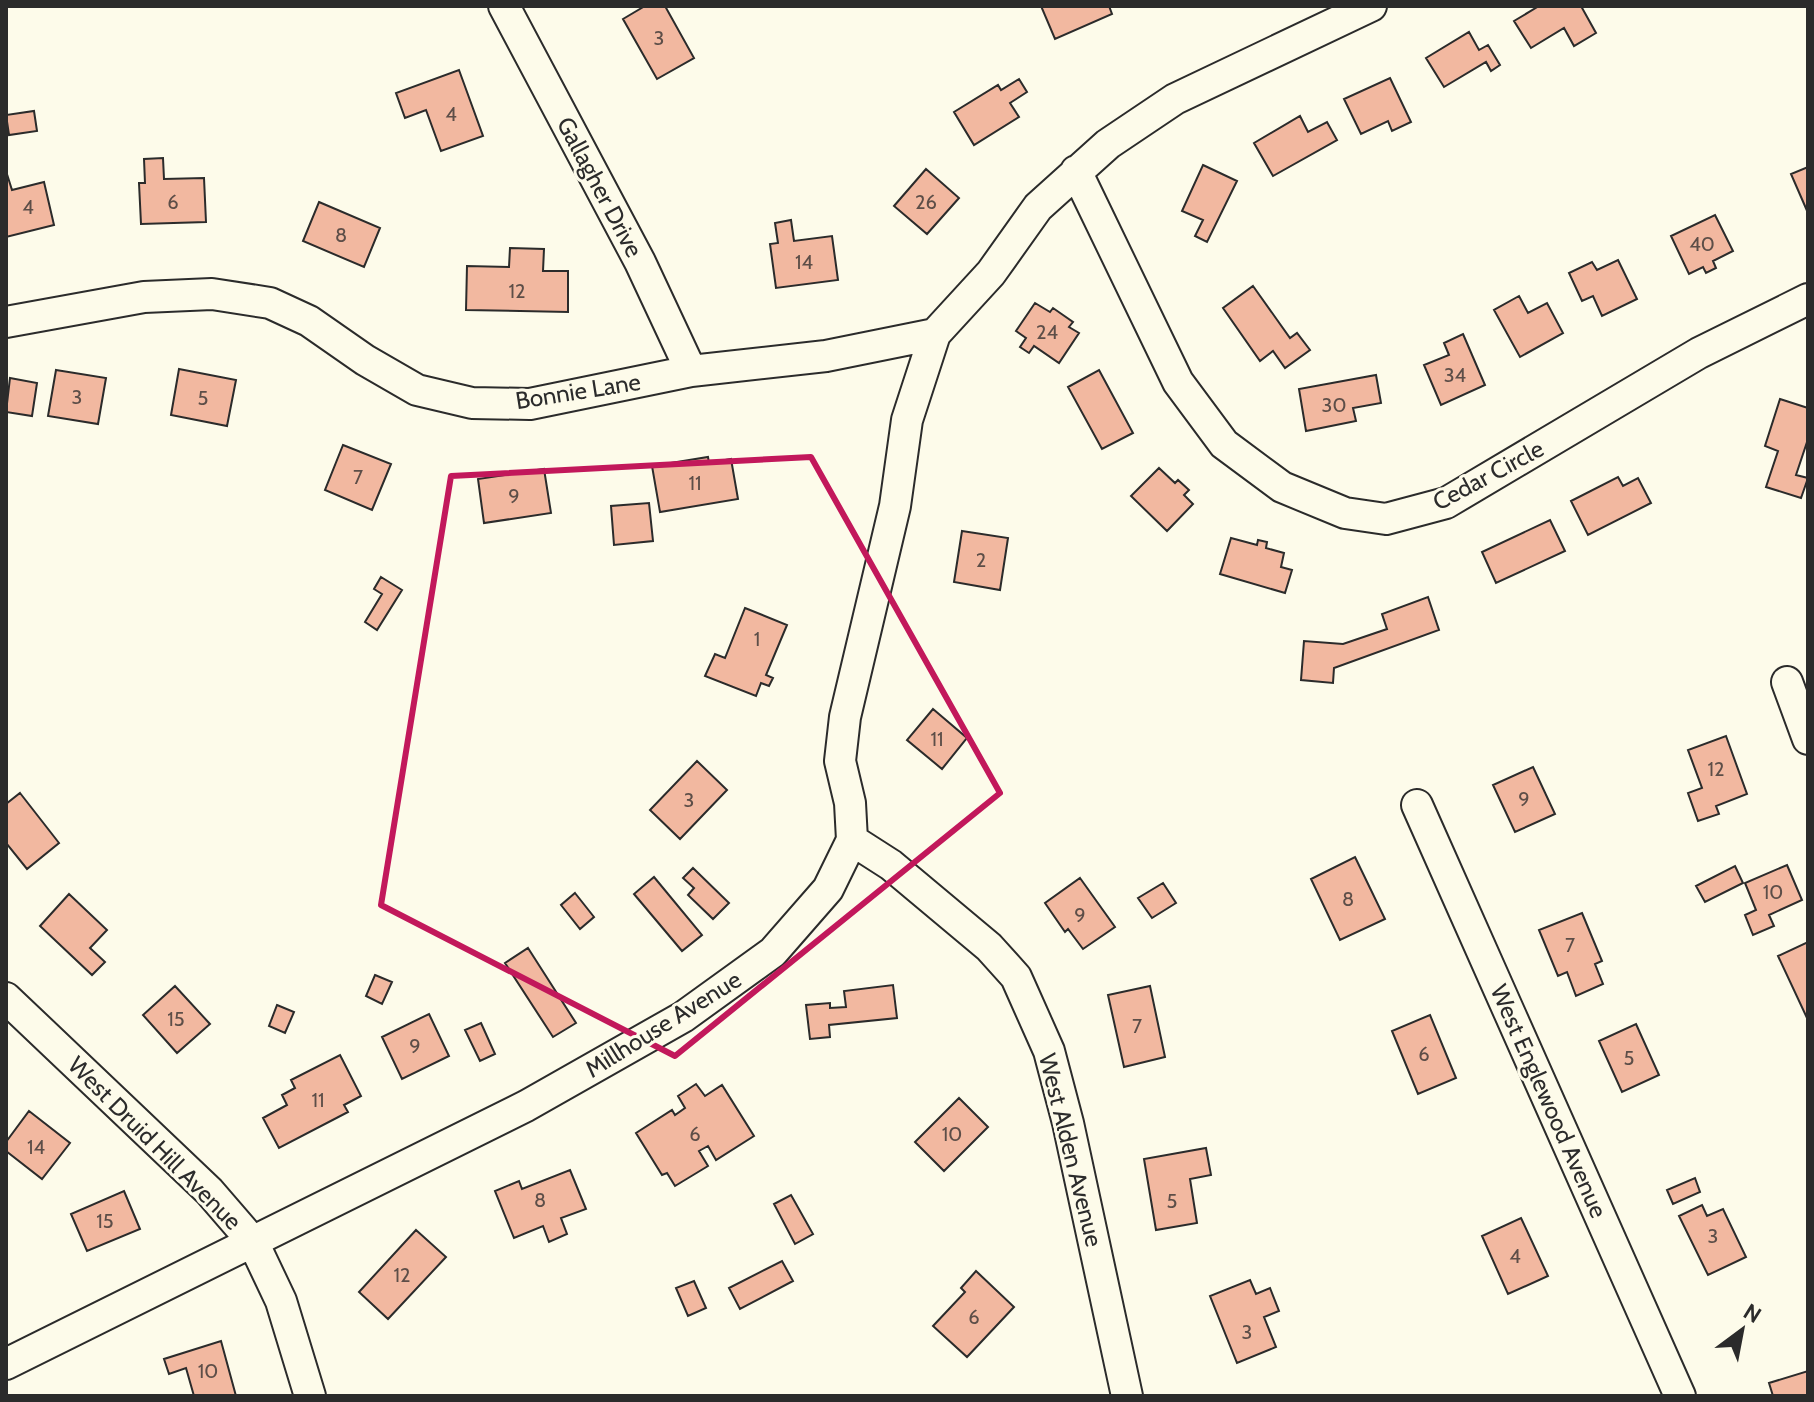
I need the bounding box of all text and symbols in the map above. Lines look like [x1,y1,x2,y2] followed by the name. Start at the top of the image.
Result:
[654,26,664,50] house number: 3
[445,102,457,126] house number: 4
[551,112,649,262] street label: Gallagher Drive
[167,190,179,214] house number: 6
[915,190,937,214] house number: 26
[22,195,34,219] house number: 4
[335,223,347,247] house number: 8
[1689,232,1715,256] house number: 40
[795,250,813,274] house number: 14
[509,279,526,303] house number: 12
[1036,320,1058,344] house number: 24
[1444,363,1467,387] house number: 34
[513,367,643,415] street label: Bonnie Lane
[72,385,82,409] house number: 3
[198,386,208,410] house number: 5
[1322,393,1346,417] house number: 30
[1428,434,1548,516] street label: Cedar Circle
[353,465,363,489] house number: 7
[688,471,702,495] house number: 11
[508,484,520,508] house number: 9
[976,548,986,572] house number: 2
[754,627,760,651] house number: 1
[930,727,944,751] house number: 11
[1708,757,1725,781] house number: 12
[1518,787,1530,811] house number: 9
[684,788,694,812] house number: 3
[1763,880,1783,904] house number: 10
[1342,887,1354,911] house number: 8
[1074,903,1086,927] house number: 9
[1565,933,1575,957] house number: 7
[580,964,746,1084] street label: Millhouse Avenue
[1484,980,1614,1222] street label: West Englewood Avenue
[167,1007,185,1031] house number: 15
[1132,1014,1142,1038] house number: 7
[409,1034,421,1058] house number: 9
[1418,1042,1430,1066] house number: 6
[1624,1046,1634,1070] house number: 5
[62,1050,248,1236] street label: West Druid Hill Avenue
[1033,1050,1109,1250] street label: West Alden Avenue
[311,1088,325,1112] house number: 11
[689,1122,701,1146] house number: 6
[942,1122,962,1146] house number: 10
[27,1135,45,1159] house number: 14
[534,1188,546,1212] house number: 8
[1167,1189,1177,1213] house number: 5
[96,1209,114,1233] house number: 15
[1708,1224,1718,1248] house number: 3
[1509,1244,1521,1268] house number: 4
[394,1263,411,1287] house number: 12
[1702,1290,1782,1370] north arrow
[1739,1298,1766,1329] text: N
[968,1305,980,1329] house number: 6
[1242,1320,1252,1344] house number: 3
[198,1359,218,1383] house number: 10

